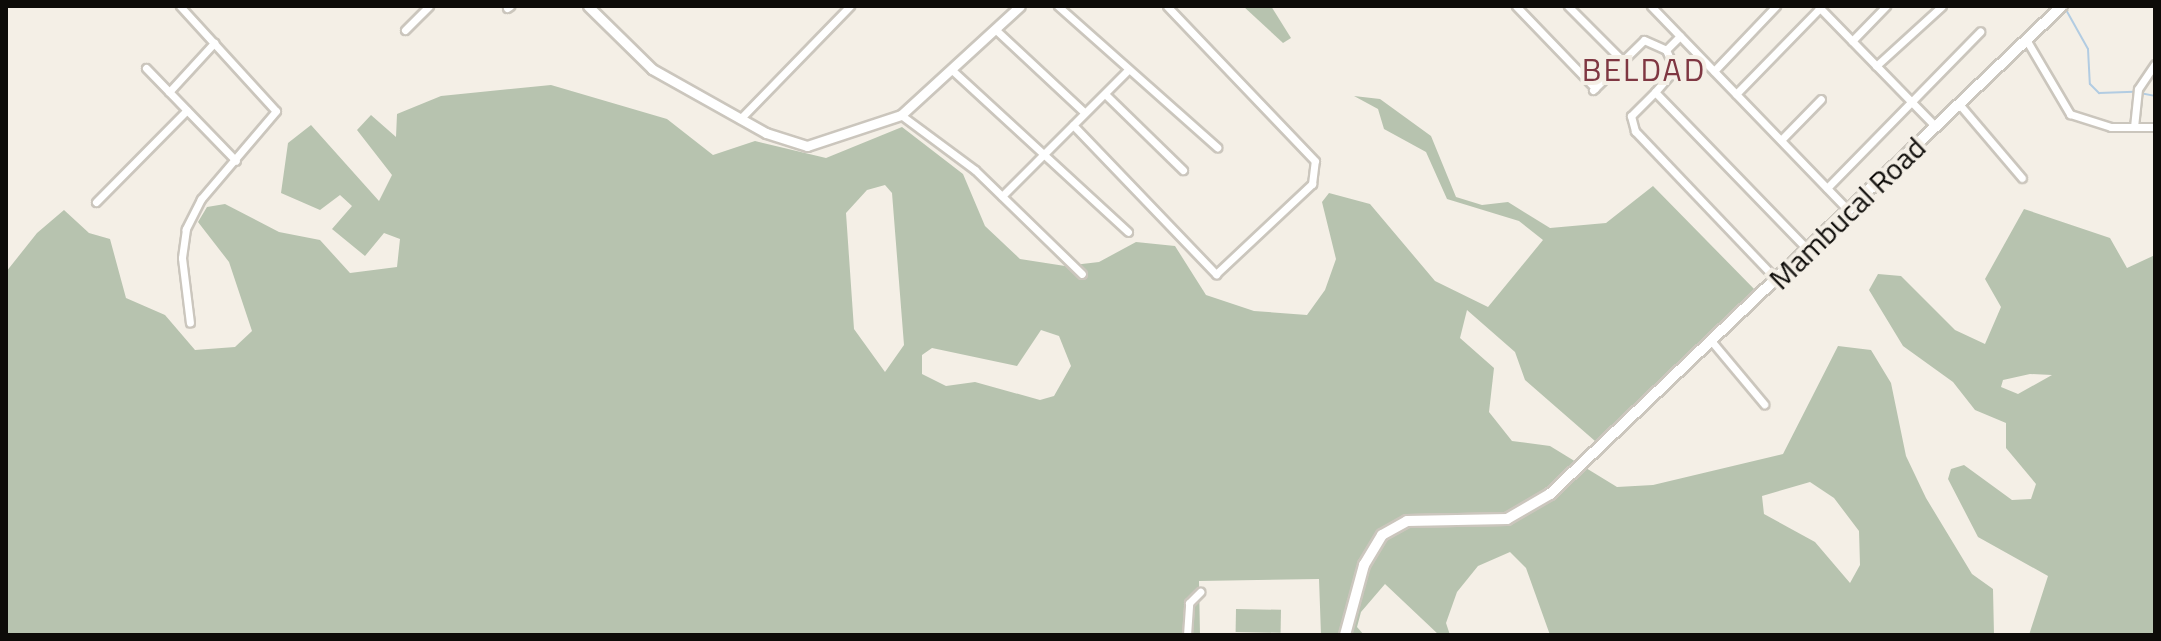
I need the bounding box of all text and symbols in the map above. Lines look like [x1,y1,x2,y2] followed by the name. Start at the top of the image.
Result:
[1582,50,1706,88] district label: BELDAD
[1761,129,1933,297] street label: Mambucal Road

